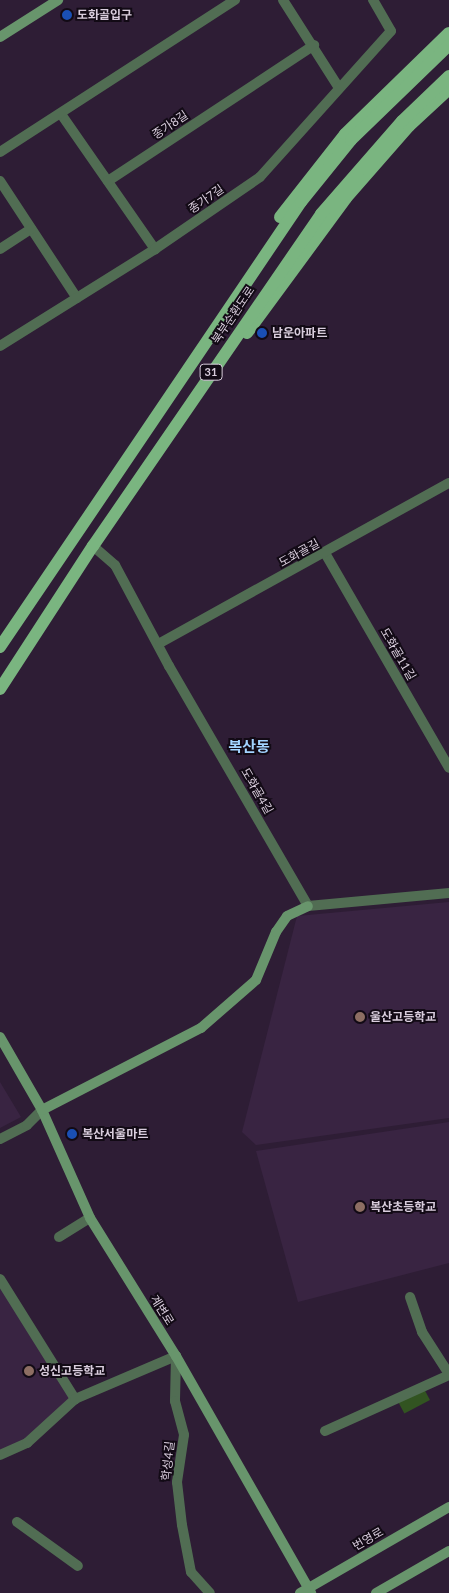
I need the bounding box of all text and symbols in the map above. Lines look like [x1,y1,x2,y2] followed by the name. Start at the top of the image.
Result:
[77,8,132,22] place label: 도화골입구
[61,9,73,21] marker: 도화골입구
[149,108,191,142] street label: 종가8길
[185,182,227,216] street label: 종가7길
[209,284,257,346] street label: 북부순환도로
[272,326,327,340] place label: 남운아파트
[256,327,268,339] marker: 남운아파트
[198,364,224,381] road number: 31
[276,536,322,570] street label: 도화골길
[377,625,419,683] street label: 도화골11길
[228,738,270,756] district label: 복산동
[238,765,276,817] street label: 도화골4길
[370,1010,436,1024] place label: 울산고등학교
[354,1011,366,1023] marker: 울산고등학교
[82,1127,148,1141] place label: 복산서울마트
[66,1128,78,1140] marker: 복산서울마트
[370,1200,436,1214] place label: 복산초등학교
[354,1201,366,1213] marker: 복산초등학교
[147,1292,177,1328] street label: 계변로
[39,1364,105,1378] place label: 성신고등학교
[23,1365,35,1377] marker: 성신고등학교
[159,1440,177,1482] street label: 학성4길
[350,1524,386,1554] street label: 번영로

